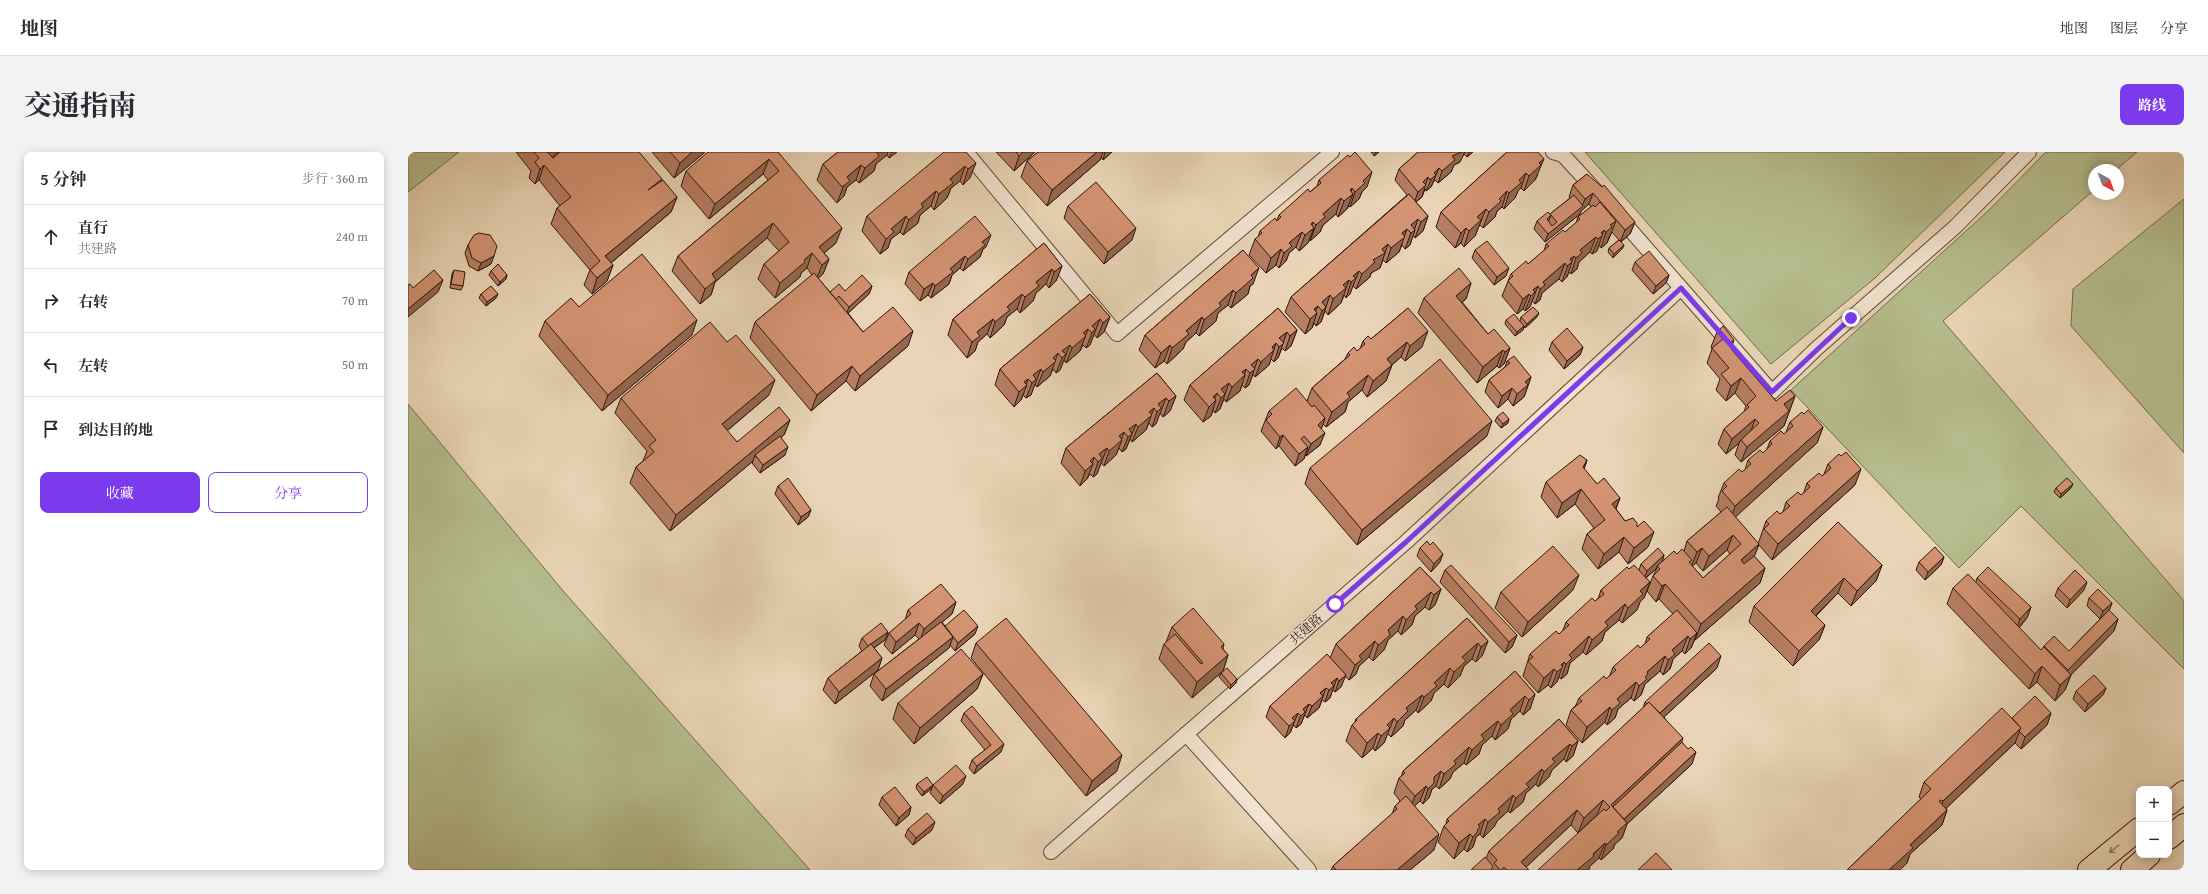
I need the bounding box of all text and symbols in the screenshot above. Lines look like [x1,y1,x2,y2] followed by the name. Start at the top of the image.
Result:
[20,14,58,42] text: 地图
[2060,18,2088,38] text: 地图
[2110,18,2138,38] text: 图层
[2160,18,2188,38] text: 分享
[24,84,136,125] text: 交通指南
[2120,84,2184,125] button: 路线
[2088,164,2124,200] north arrow
[40,166,87,191] text: 5 分钟
[302,169,368,188] text: 步行 · 360 m
[78,217,108,238] text: 直行
[40,226,62,248] icon: ahead
[336,227,368,246] text: 240 m
[78,239,117,258] text: 共建路
[40,290,62,312] icon: right
[78,291,108,312] text: 右转
[342,291,368,310] text: 70 m
[1842,309,1860,327] route end
[40,354,62,376] icon: left
[78,355,108,376] text: 左转
[342,355,368,374] text: 50 m
[40,418,62,440] icon: arrive
[78,419,153,440] text: 到达目的地
[40,472,200,513] button: 收藏
[208,472,368,513] button: 分享
[1326,595,1344,613] route start
[1285,609,1327,649] street label: 共建路
[2136,786,2172,858] map controls
[2136,786,2172,822] button: +
[2136,822,2172,858] button: −
[2108,845,2119,854] one-way arrow

